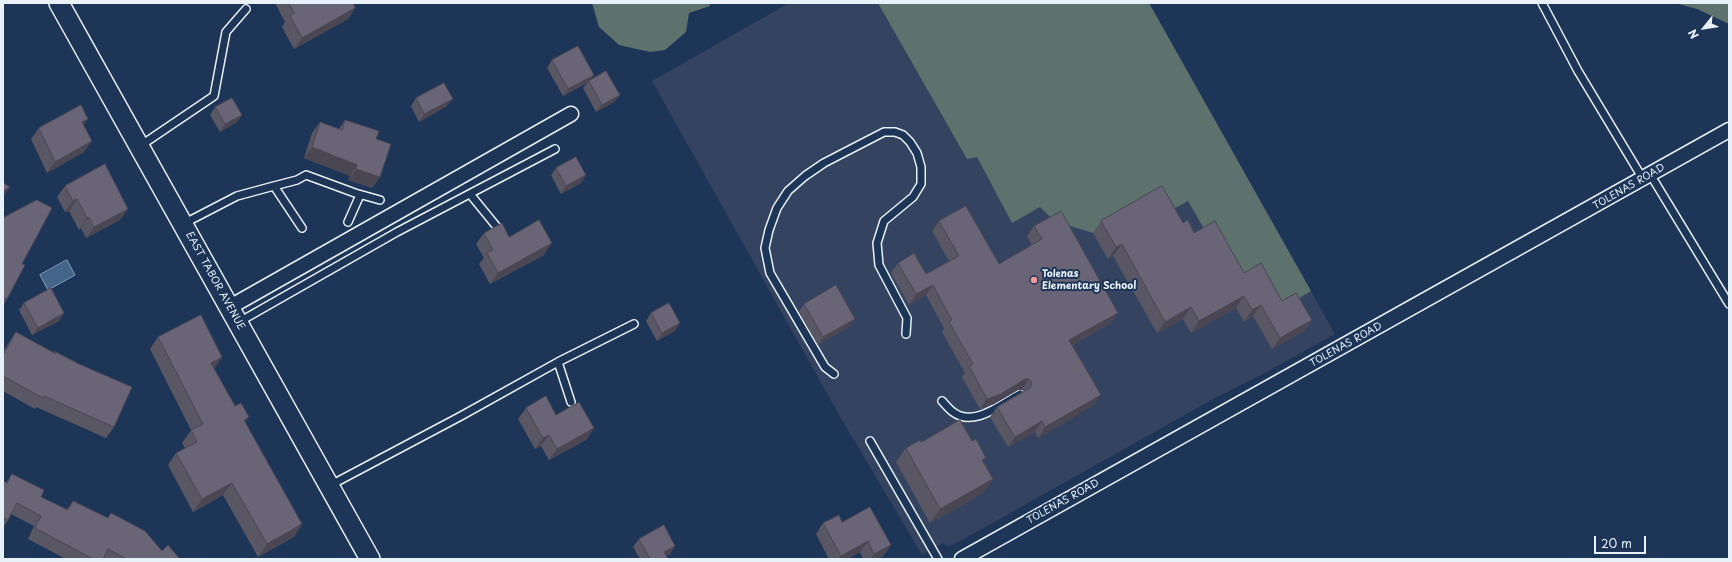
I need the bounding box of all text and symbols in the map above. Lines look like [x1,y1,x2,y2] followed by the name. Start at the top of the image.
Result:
[1684,8,1724,48] north arrow
[1684,26,1703,42] text: N
[1591,162,1667,212] street label: TOLENAS ROAD
[183,230,247,332] street label: EAST TABOR AVENUE
[1042,268,1136,292] place label: Tolenas Elementary School
[1029,275,1039,285] marker: Tolenas Elementary School
[1308,320,1384,370] street label: TOLENAS ROAD
[1025,477,1101,527] street label: TOLENAS ROAD
[1596,528,1648,554] scale bar
[1601,534,1632,552] text: 20 m

